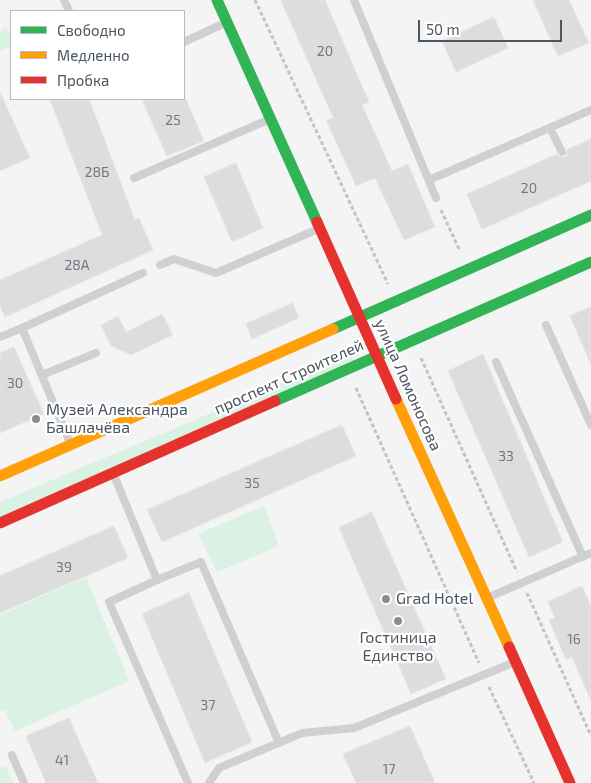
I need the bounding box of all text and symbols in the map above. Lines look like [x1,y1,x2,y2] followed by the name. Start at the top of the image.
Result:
[10,10,185,100] legend
[421,10,565,42] scale bar
[426,20,460,38] text: 50 m
[57,21,126,39] text: Свободно
[317,43,333,59] house number: 20
[57,46,130,64] text: Медленно
[57,71,109,89] text: Пробка
[165,112,181,128] house number: 25
[85,164,109,180] house number: 28Б
[521,180,537,196] house number: 20
[64,257,90,273] house number: 28А
[370,316,446,454] street label: улица Ломоносова
[211,335,367,419] street label: проспект Строителей
[7,375,23,391] house number: 30
[46,400,188,438] place label: Музей Александра Башлачёва
[30,413,42,425] marker: Музей Александра Башлачёва
[498,448,514,464] house number: 33
[244,475,260,491] house number: 35
[56,559,72,575] house number: 39
[396,589,473,609] place label: Grad Hotel
[380,593,392,605] marker: Grad Hotel
[392,615,404,627] marker: Гостиница Единство
[359,628,437,666] place label: Гостиница Единство
[567,631,581,647] house number: 16
[201,697,215,713] house number: 37
[55,752,69,768] house number: 41
[383,761,395,777] house number: 17

